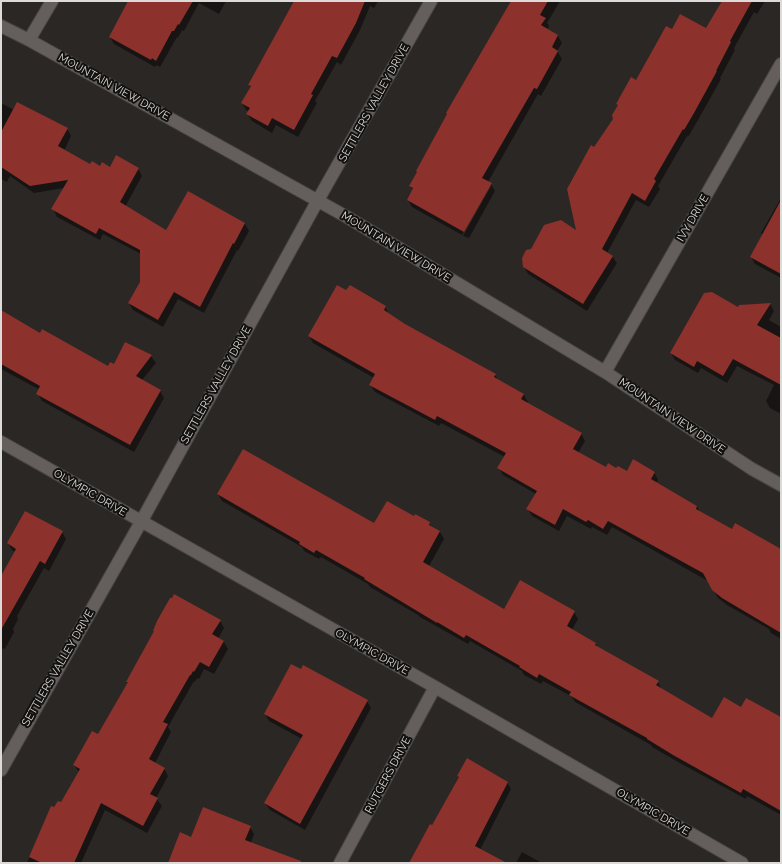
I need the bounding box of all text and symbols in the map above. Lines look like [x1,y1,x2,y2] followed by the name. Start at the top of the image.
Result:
[336,42,412,164] street label: SETTLERS VALLEY DRIVE
[56,51,172,123] street label: MOUNTAIN VIEW DRIVE
[674,192,712,244] street label: IVY DRIVE
[339,209,453,285] street label: MOUNTAIN VIEW DRIVE
[178,324,254,446] street label: SETTLERS VALLEY DRIVE
[616,376,728,456] street label: MOUNTAIN VIEW DRIVE
[51,467,129,519] street label: OLYMPIC DRIVE
[19,607,97,729] street label: SETTLERS VALLEY DRIVE
[333,626,411,678] street label: OLYMPIC DRIVE
[362,734,414,816] street label: RUTGERS DRIVE
[614,786,692,838] street label: OLYMPIC DRIVE

